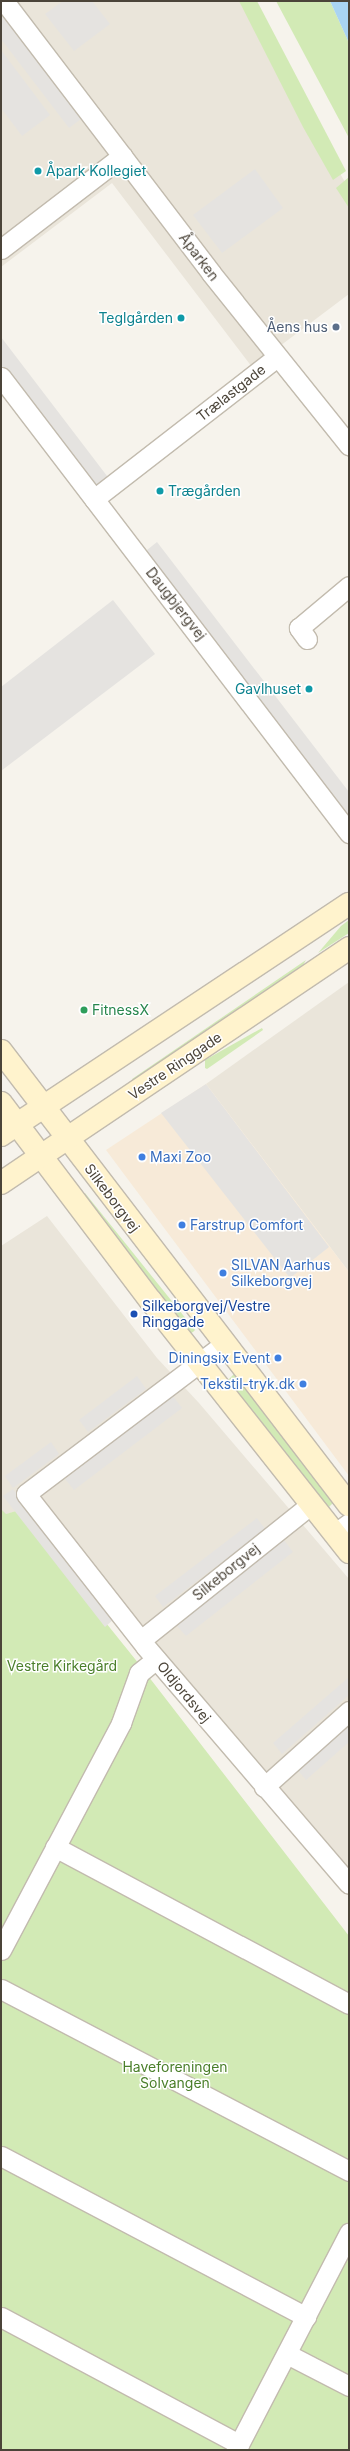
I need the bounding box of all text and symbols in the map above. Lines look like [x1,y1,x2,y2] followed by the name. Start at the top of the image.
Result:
[46,163,146,179] place label: Åpark Kollegiet
[33,166,43,176] marker: Åpark Kollegiet
[176,230,222,284] street label: Åparken
[98,310,173,326] place label: Teglgården
[176,313,186,323] marker: Teglgården
[267,319,328,335] place label: Åens hus
[331,322,341,332] marker: Åens hus
[193,361,269,425] street label: Trælastgade
[168,483,241,499] place label: Trægården
[155,486,165,496] marker: Trægården
[142,564,210,644] street label: Daugbjergvej
[235,681,301,697] place label: Gavlhuset
[304,684,314,694] marker: Gavlhuset
[92,1002,149,1018] place label: FitnessX
[79,1005,89,1015] marker: FitnessX
[125,1029,225,1103] street label: Vestre Ringgade
[150,1149,211,1165] place label: Maxi Zoo
[137,1152,147,1162] marker: Maxi Zoo
[81,1161,143,1235] street label: Silkeborgvej
[190,1217,303,1233] place label: Farstrup Comfort
[177,1220,187,1230] marker: Farstrup Comfort
[231,1257,331,1290] place label: SILVAN Aarhus Silkeborgvej
[218,1268,228,1278] marker: SILVAN Aarhus Silkeborgvej
[142,1298,270,1330] place label: Silkeborgvej/Vestre Ringgade
[129,1309,139,1319] marker: Silkeborgvej/Vestre Ringgade
[169,1350,270,1366] place label: Diningsix Event
[273,1353,283,1363] marker: Diningsix Event
[200,1376,295,1392] place label: Tekstil-tryk.dk
[298,1379,308,1389] marker: Tekstil-tryk.dk
[189,1540,263,1604] street label: Silkeborgvej
[7,1658,117,1674] park label: Vestre Kirkegård
[154,1658,214,1726] street label: Oldjordsvej
[122,2059,228,2092] park label: Haveforeningen Solvangen

